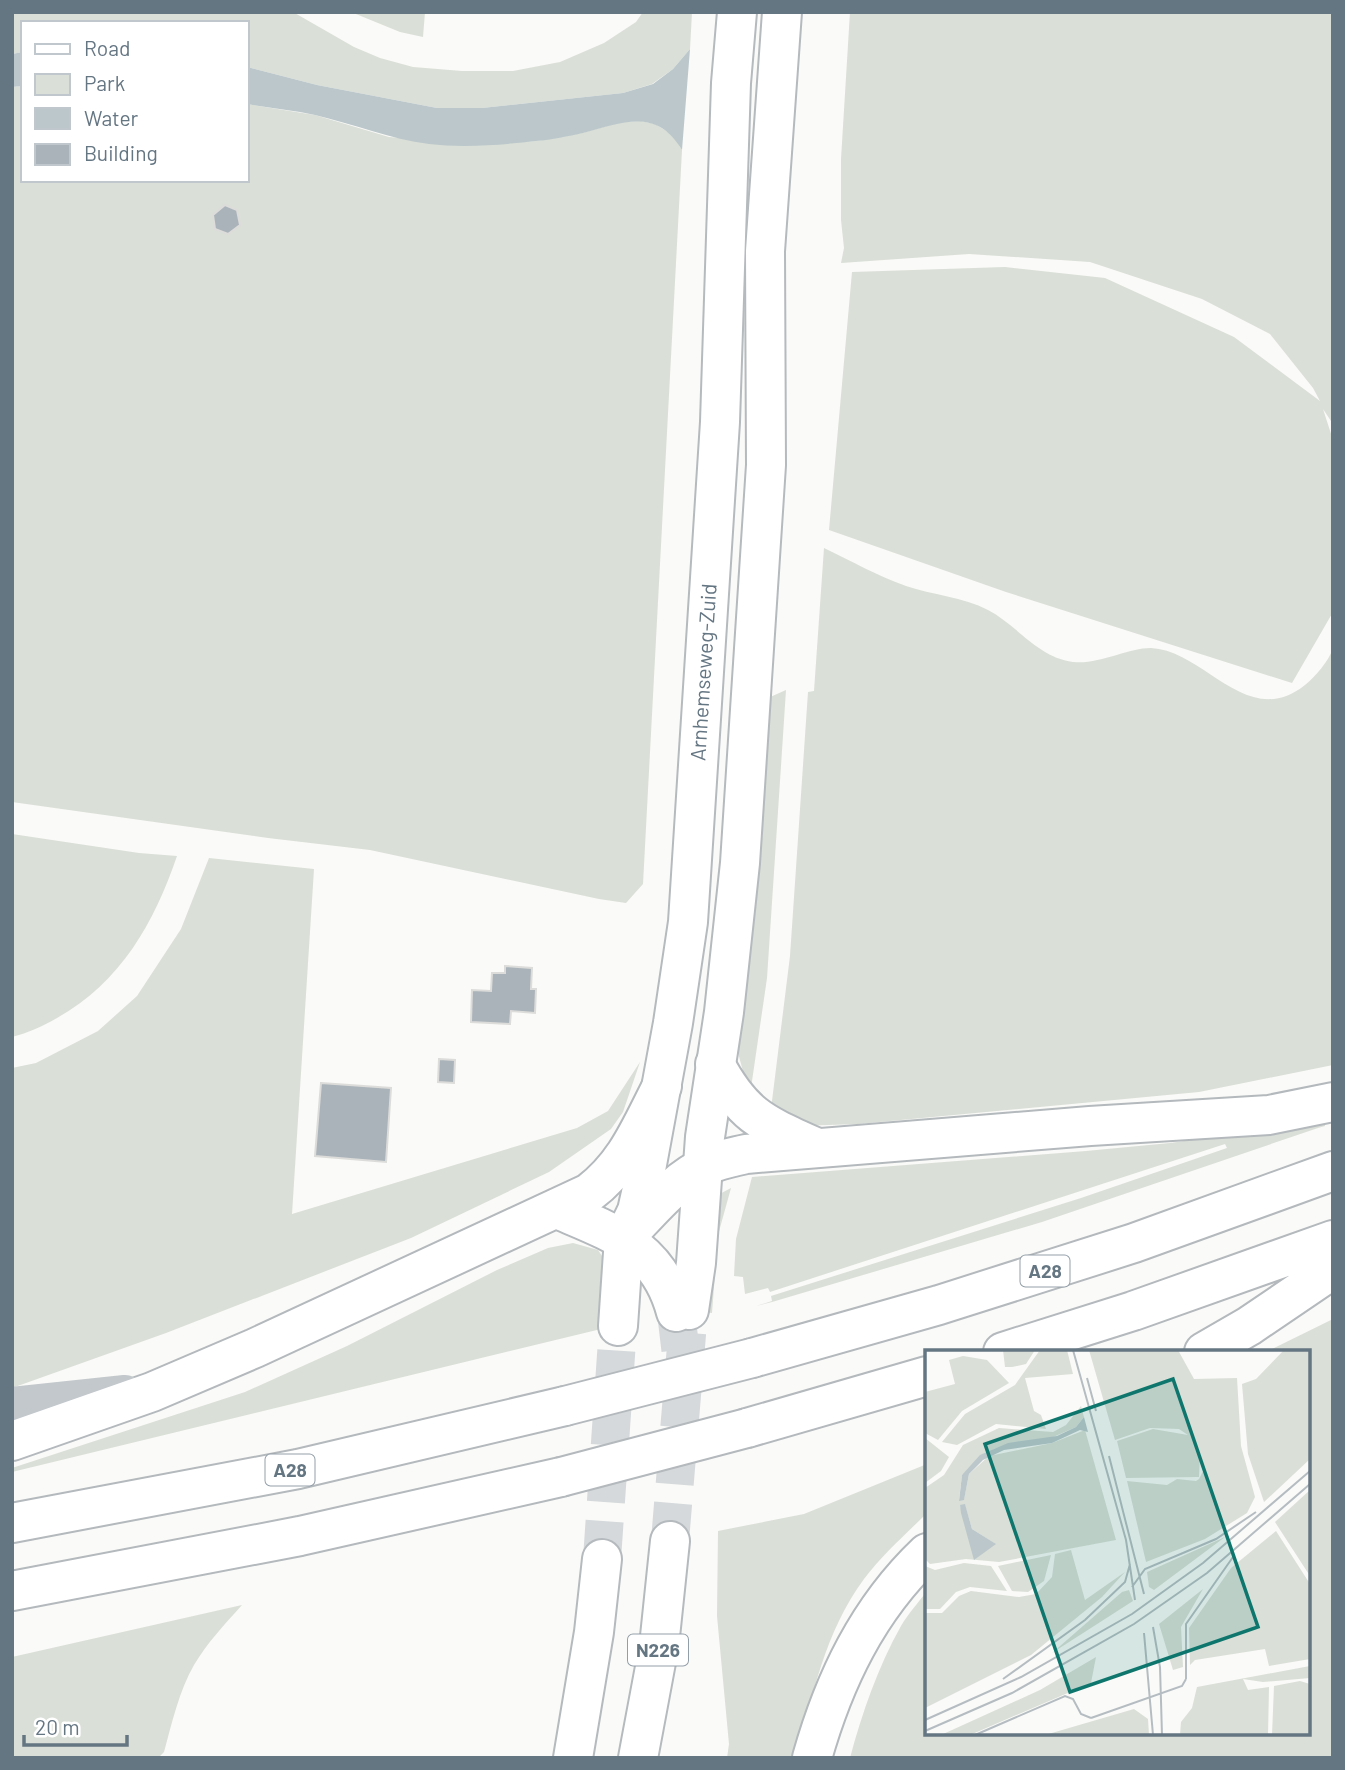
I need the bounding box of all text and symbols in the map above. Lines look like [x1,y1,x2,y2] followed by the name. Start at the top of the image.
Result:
[21,21,248,182] legend
[84,35,130,60] text: Road
[84,70,125,95] text: Park
[84,105,139,130] text: Water
[84,140,158,165] text: Building
[684,583,721,762] street label: Arnhemseweg-Zuid
[1020,1256,1070,1287] road number: A28
[925,1350,1310,1735] inset map
[266,1454,314,1486] road number: A28
[628,1634,688,1666] road number: N226
[24,1704,128,1748] scale bar
[35,1714,80,1739] text: 20 m

